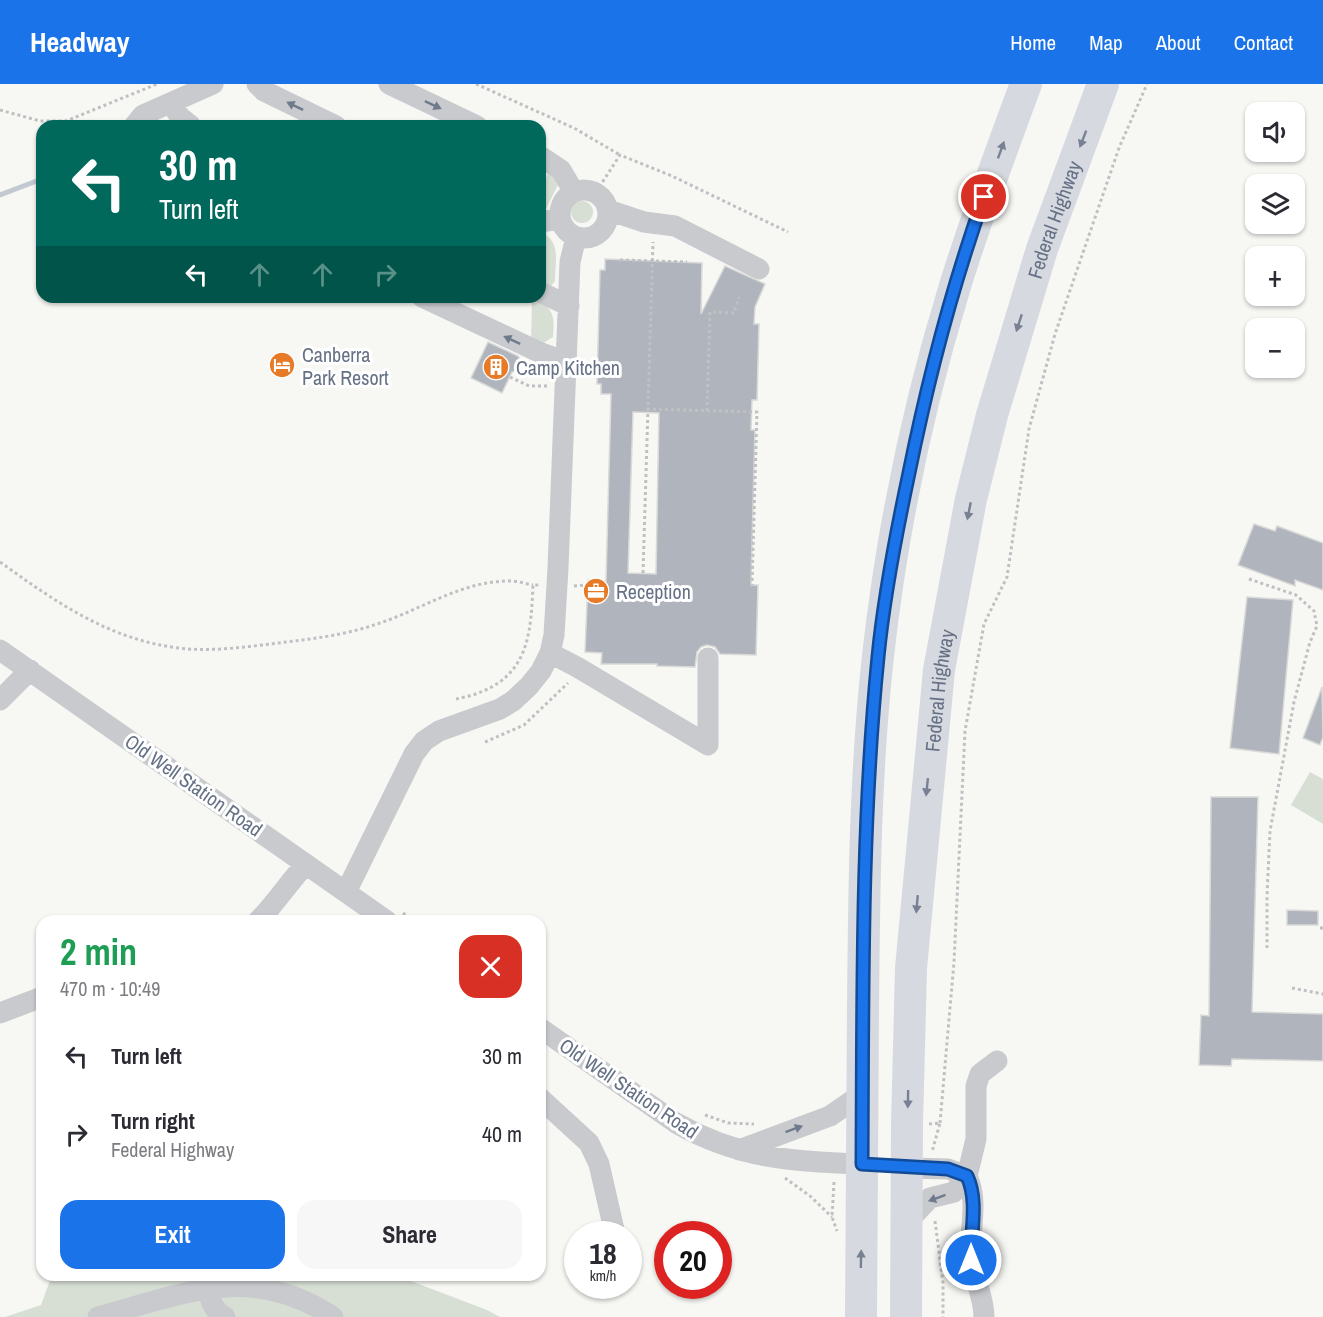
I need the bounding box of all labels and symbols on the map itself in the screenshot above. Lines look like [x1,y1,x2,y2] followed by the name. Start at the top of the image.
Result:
[424,100,441,109] one-way arrow
[287,102,304,111] one-way arrow
[1077,130,1087,148] one-way arrow
[997,140,1007,158] one-way arrow
[1020,156,1087,282] street label: Federal Highway
[958,171,1009,222] pin
[1014,314,1023,332] one-way arrow
[504,335,521,344] one-way arrow
[302,341,389,391] place label: Canberra Park Resort
[267,350,297,380] hotel icon: Canberra Park Resort
[481,352,511,382] building icon: Camp Kitchen
[516,354,620,381] place label: Camp Kitchen
[964,502,973,521] one-way arrow
[581,576,611,606] office icon: Reception
[616,578,691,605] place label: Reception
[918,626,960,753] street label: Federal Highway
[120,727,268,843] street label: Old Well Station Road
[922,777,932,796] one-way arrow
[912,894,922,913] one-way arrow
[554,1032,704,1144] street label: Old Well Station Road
[903,1089,913,1108] one-way arrow
[785,1124,803,1134] one-way arrow
[927,1193,945,1203] one-way arrow
[654,1221,732,1299] speed limit sign: 20
[939,1228,1003,1292] position arrow
[857,1249,866,1268] one-way arrow

